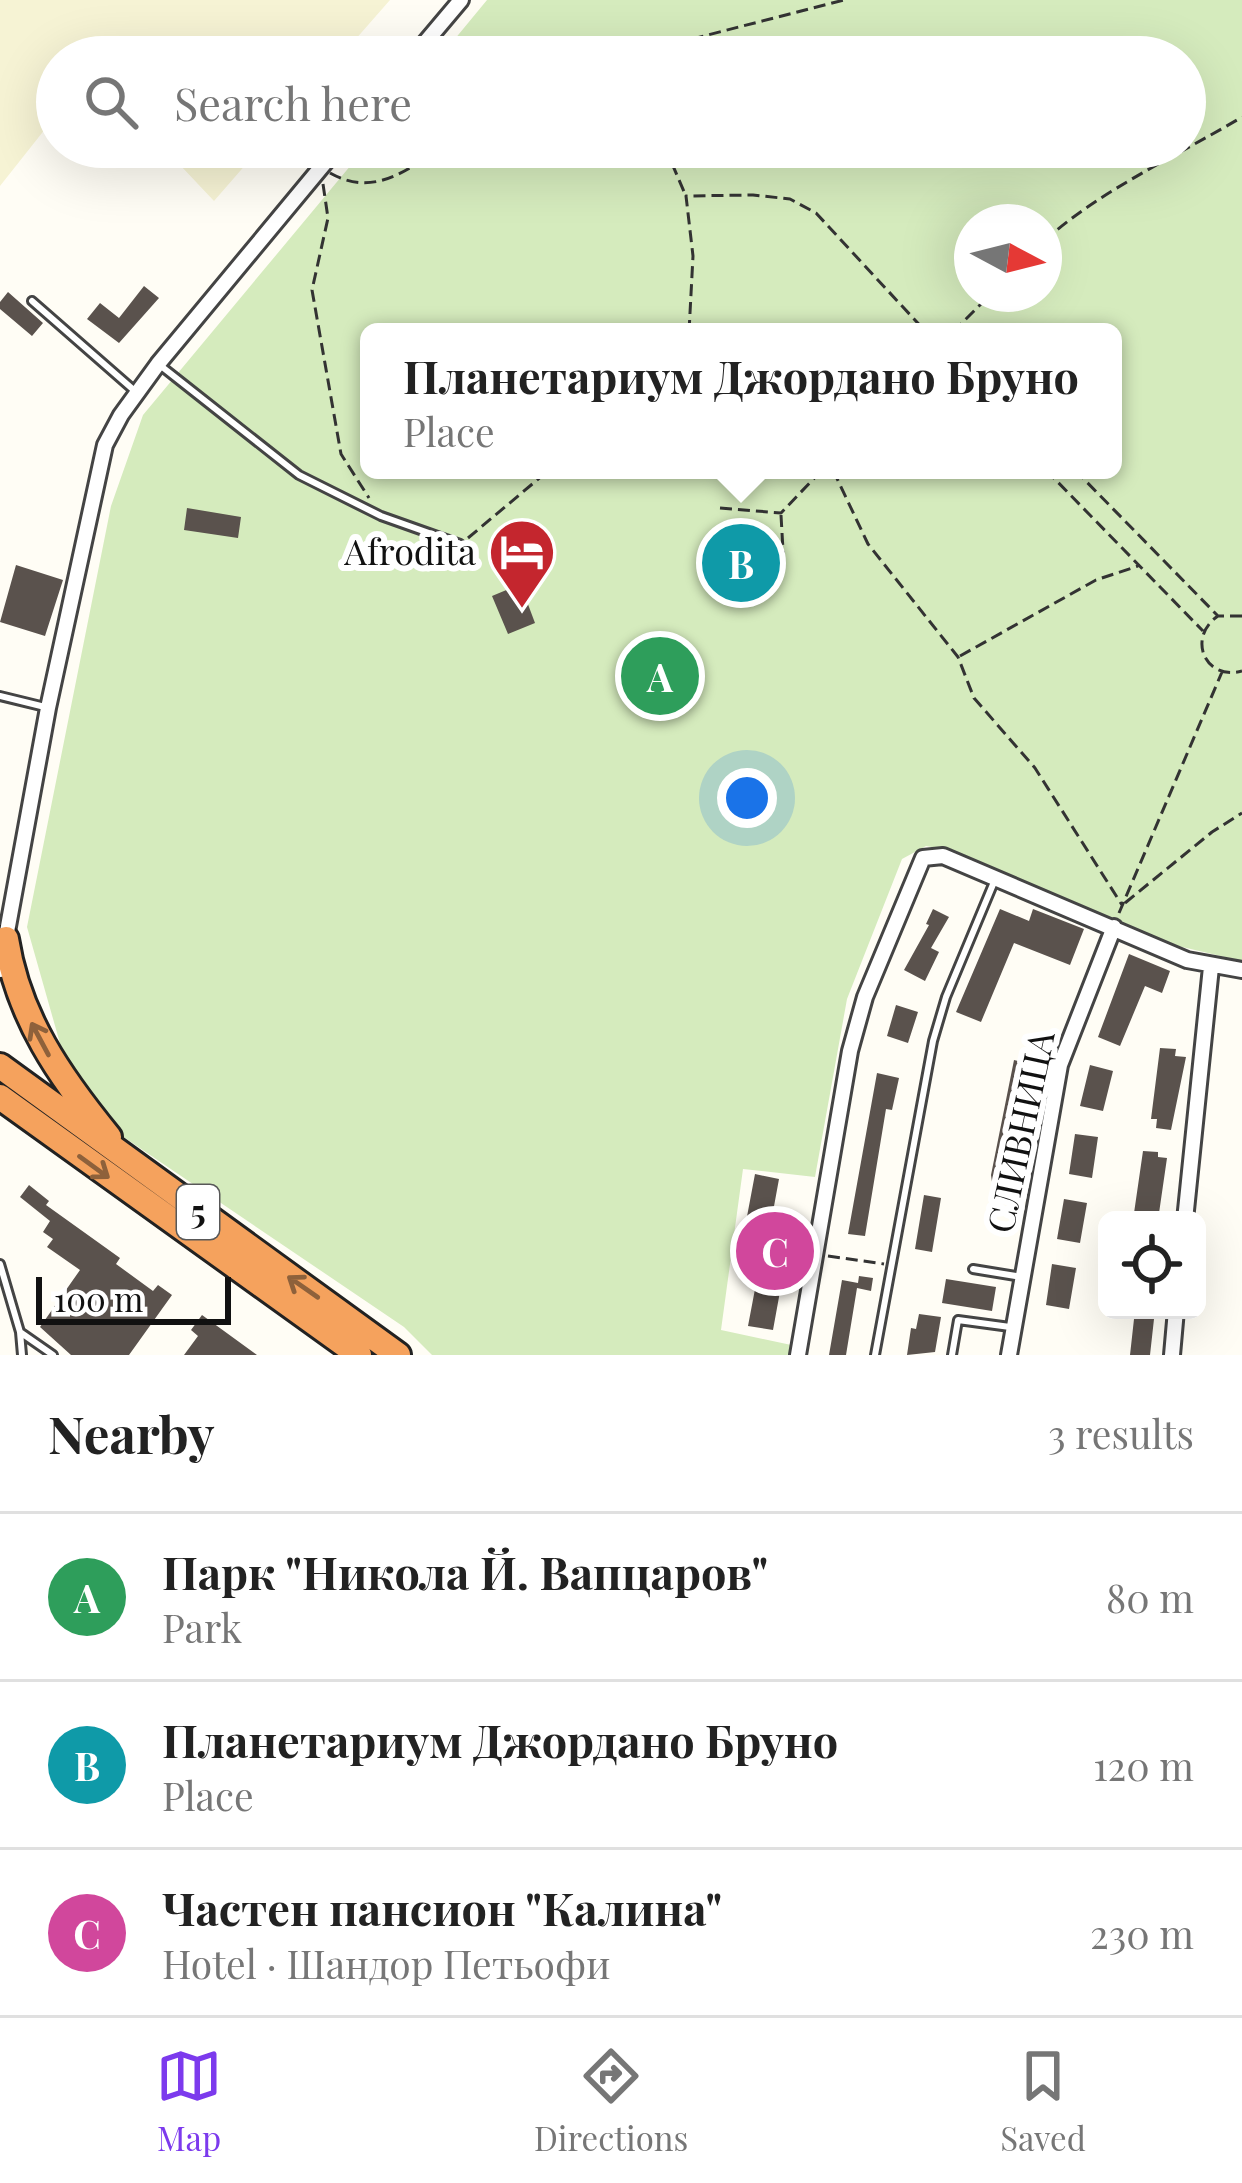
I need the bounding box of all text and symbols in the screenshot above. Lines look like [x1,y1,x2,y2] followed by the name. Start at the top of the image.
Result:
[36,36,1206,168] search box
[78,69,144,135] icon: search
[174,72,412,132] text: Search here
[954,204,1062,312] north arrow
[360,323,1122,479] popup
[403,345,1079,405] text: Планетариум Джордано Бруно
[403,405,495,457] text: Place
[487,517,557,611] hotel icon: Afrodita
[702,518,780,608] pin: B
[343,526,476,574] place label: Afrodita
[621,631,699,721] pin: A
[717,768,777,828] your location
[28,1022,51,1057] one-way arrow
[974,1026,1064,1237] street label: СЛИВНИЦА
[77,1153,110,1179] one-way arrow
[177,1185,219,1239] road number: 5
[736,1206,814,1296] pin: C
[1098,1211,1206,1319] map controls
[1098,1211,1206,1319] button: locate
[36,1271,231,1324] scale bar
[287,1275,320,1300] one-way arrow
[54,1276,143,1320] text: 100 m
[48,1399,214,1467] text: Nearby
[1048,1407,1194,1459] text: 3 results
[162,1541,768,1601] text: Парк "Никола Й. Вапцаров"
[74,1571,100,1623] text: A
[1106,1571,1194,1623] text: 80 m
[162,1601,242,1653] text: Park
[162,1709,838,1769] text: Планетариум Джордано Бруно
[74,1739,100,1791] text: B
[1093,1739,1194,1791] text: 120 m
[162,1769,254,1821] text: Place
[162,1877,722,1937] text: Частен пансион "Калина"
[73,1907,101,1959] text: C
[1090,1907,1194,1959] text: 230 m
[162,1937,611,1989] text: Hotel · Шандор Петьофи
[156,2043,222,2159] tab: Map
[534,2043,688,2159] tab: Directions
[1000,2043,1086,2159] tab: Saved

